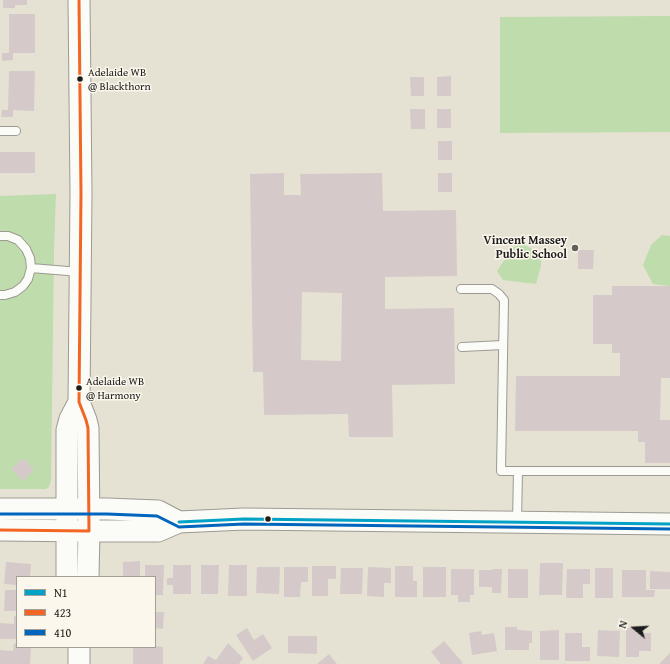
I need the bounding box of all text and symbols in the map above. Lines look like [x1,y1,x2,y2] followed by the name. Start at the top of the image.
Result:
[88,66,151,92] place label: Adelaide WB @ Blackthorn
[75,74,85,84] marker: Adelaide WB @ Blackthorn
[484,234,567,262] place label: Vincent Massey Public School
[570,243,580,253] marker: Vincent Massey Public School
[86,375,144,401] place label: Adelaide WB @ Harmony
[74,383,84,393] marker: Adelaide WB @ Harmony
[263,514,273,524] unlabelled marker
[16,576,156,648] legend
[54,584,68,601] text: N1
[54,604,71,621] text: 423
[614,608,654,648] north arrow
[614,618,631,630] text: N
[54,624,71,641] text: 410

